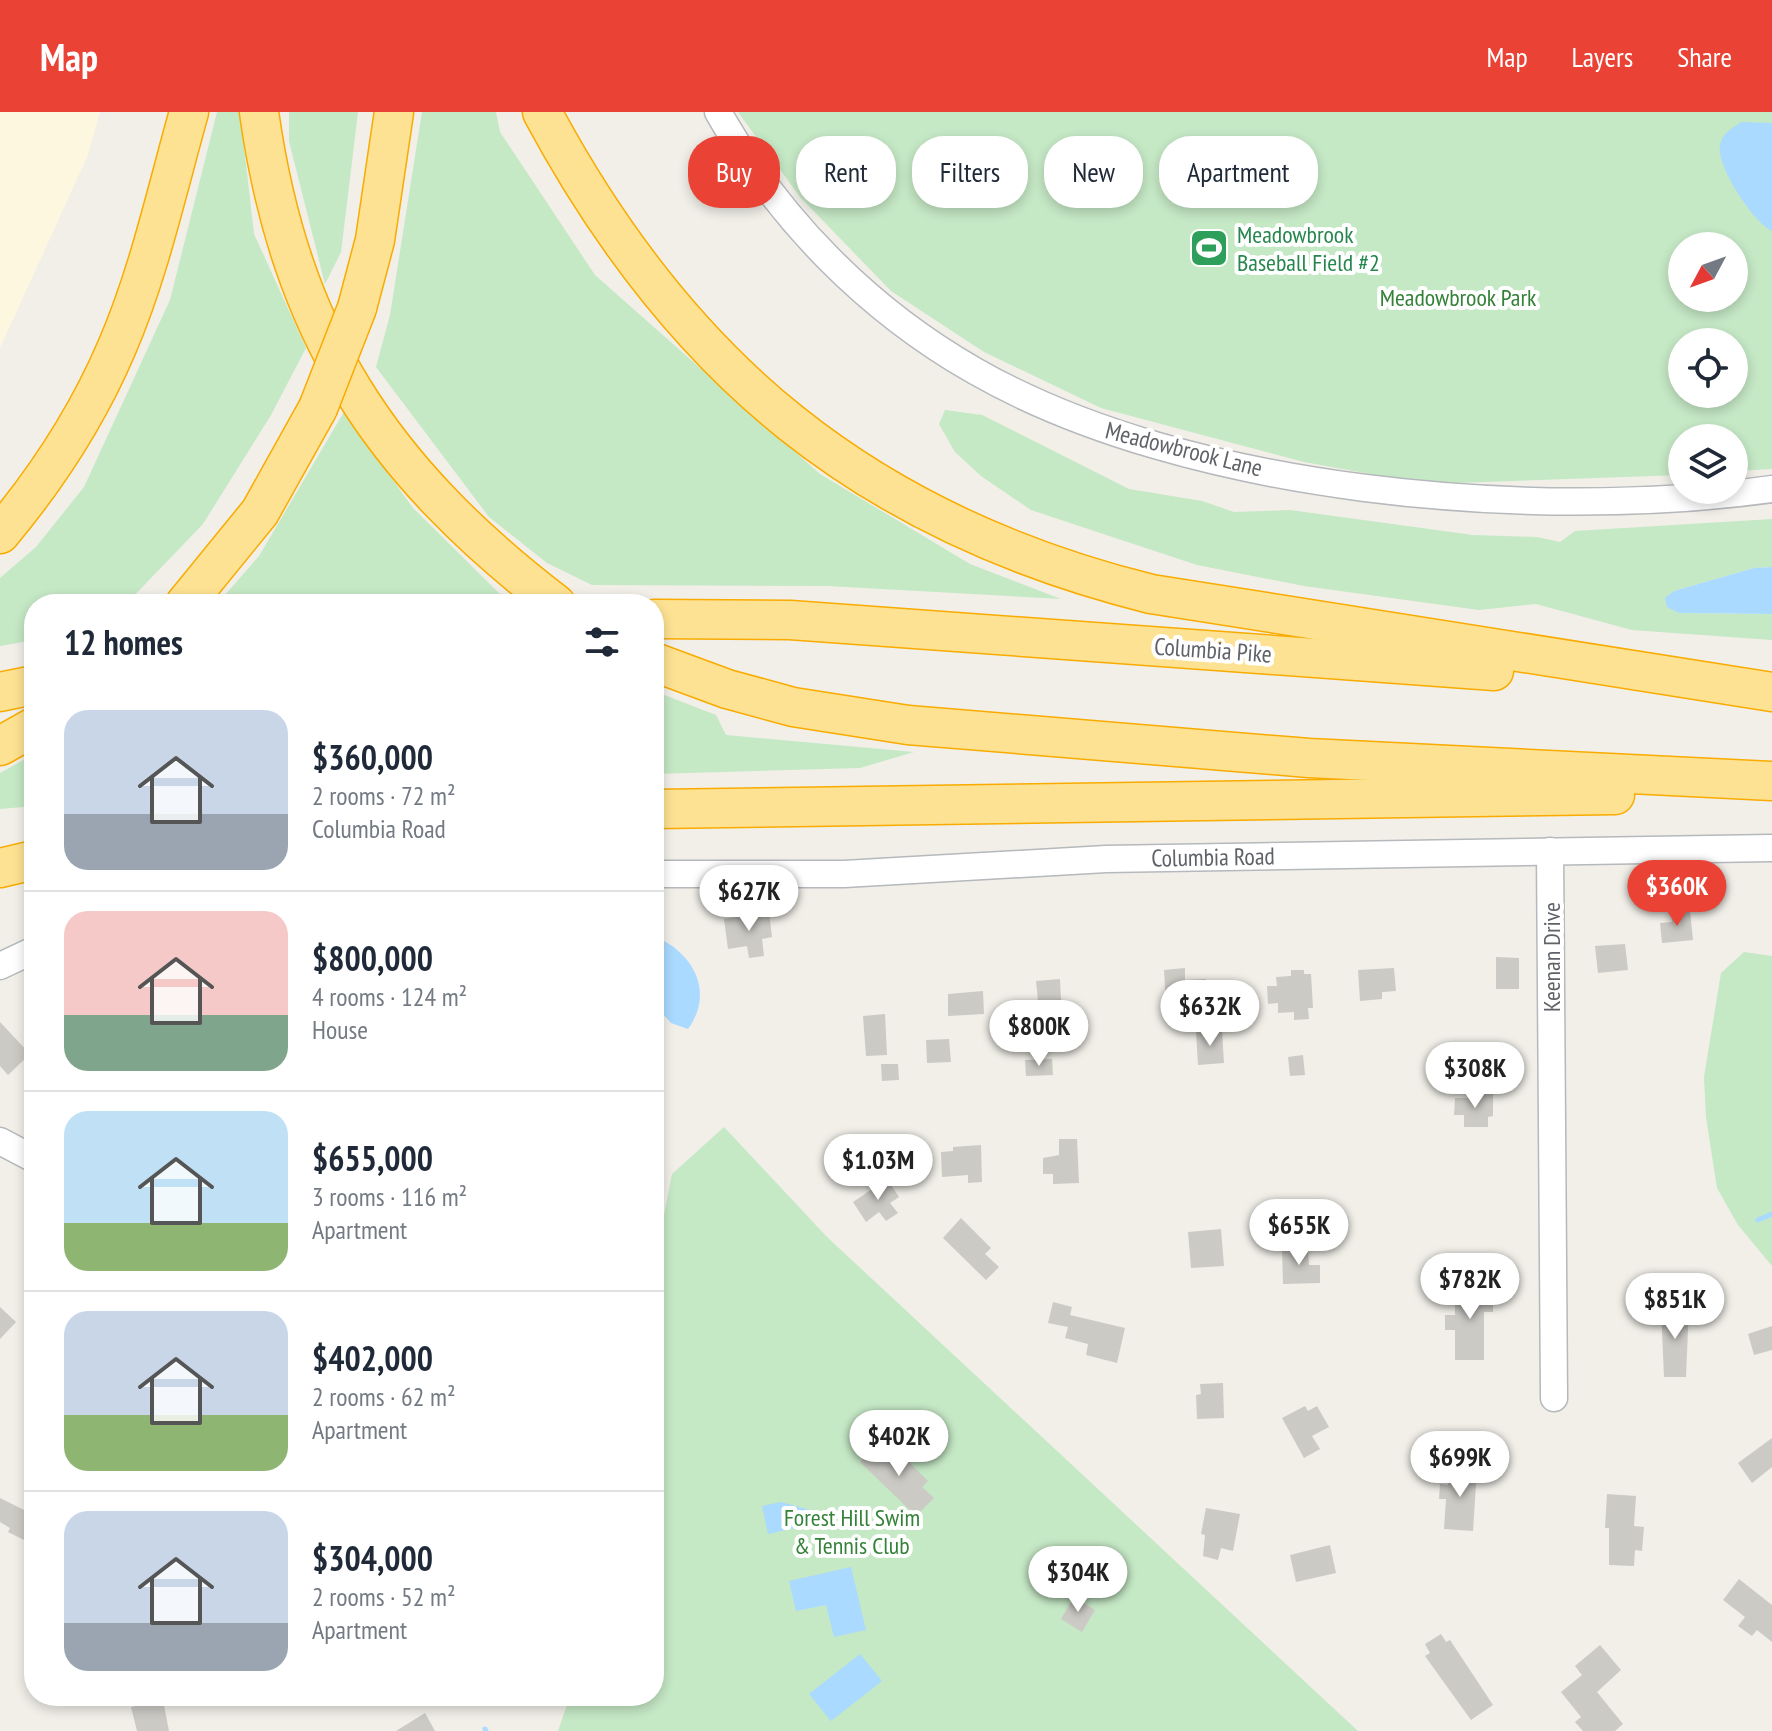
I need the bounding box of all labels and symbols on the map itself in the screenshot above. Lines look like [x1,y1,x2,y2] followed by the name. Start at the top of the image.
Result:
[1237,219,1380,278] place label: Meadowbrook Baseball Field #2
[1188,227,1230,269] sports icon: Meadowbrook Baseball Field #2
[1668,232,1748,312] north arrow
[1380,282,1537,313] park label: Meadowbrook Park
[1102,415,1266,483] street label: Meadowbrook Lane
[1153,630,1273,670] street label: Columbia Pike
[1151,840,1275,874] street label: Columbia Road
[1621,860,1733,928] pin: $360K
[693,865,805,933] pin: $627K
[1536,902,1567,1012] street label: Keenan Drive
[1154,980,1266,1048] pin: $632K
[983,1000,1095,1068] pin: $800K
[1419,1042,1531,1110] pin: $308K
[813,1134,943,1202] pin: $1.03M
[1243,1199,1355,1267] pin: $655K
[1414,1253,1526,1321] pin: $782K
[1619,1273,1731,1341] pin: $851K
[843,1410,955,1478] pin: $402K
[1404,1431,1516,1499] pin: $699K
[784,1502,920,1561] park label: Forest Hill Swim & Tennis Club
[1022,1546,1134,1614] pin: $304K

